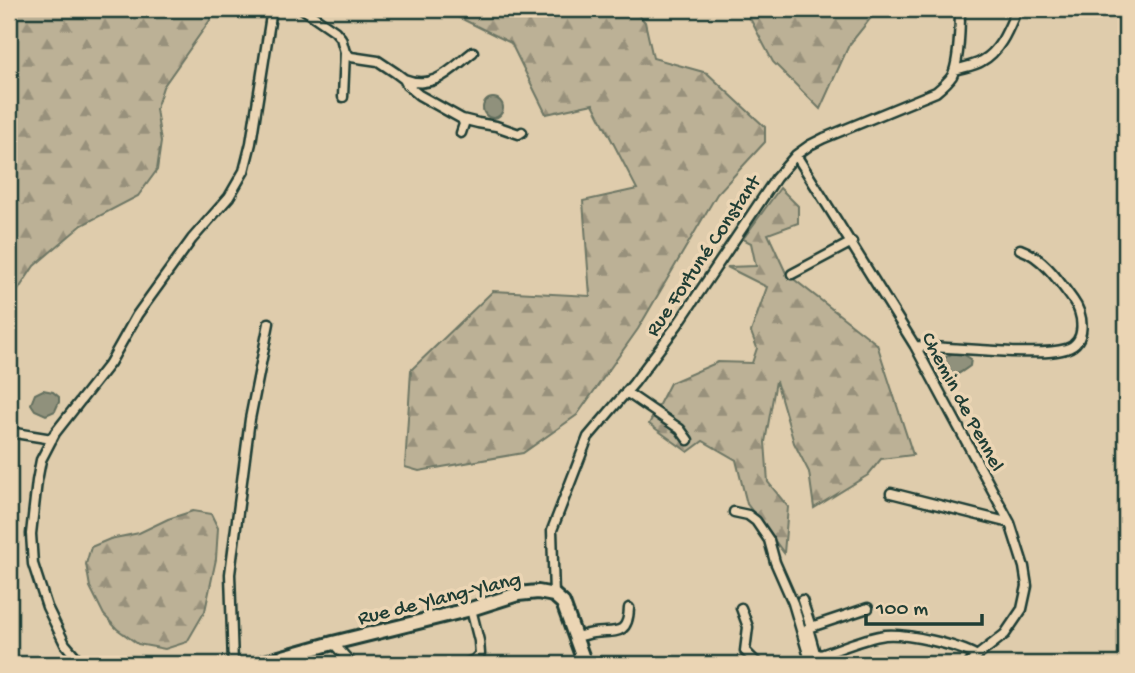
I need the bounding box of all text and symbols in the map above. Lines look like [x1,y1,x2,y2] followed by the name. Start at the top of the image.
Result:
[642,170,769,342] street label: Rue Fortuné Constant
[914,329,1008,476] street label: Chemin de Pennel
[356,568,524,633] street label: Rue de Ylang-Ylang
[866,582,981,626] scale bar
[875,598,928,623] text: 100 m

